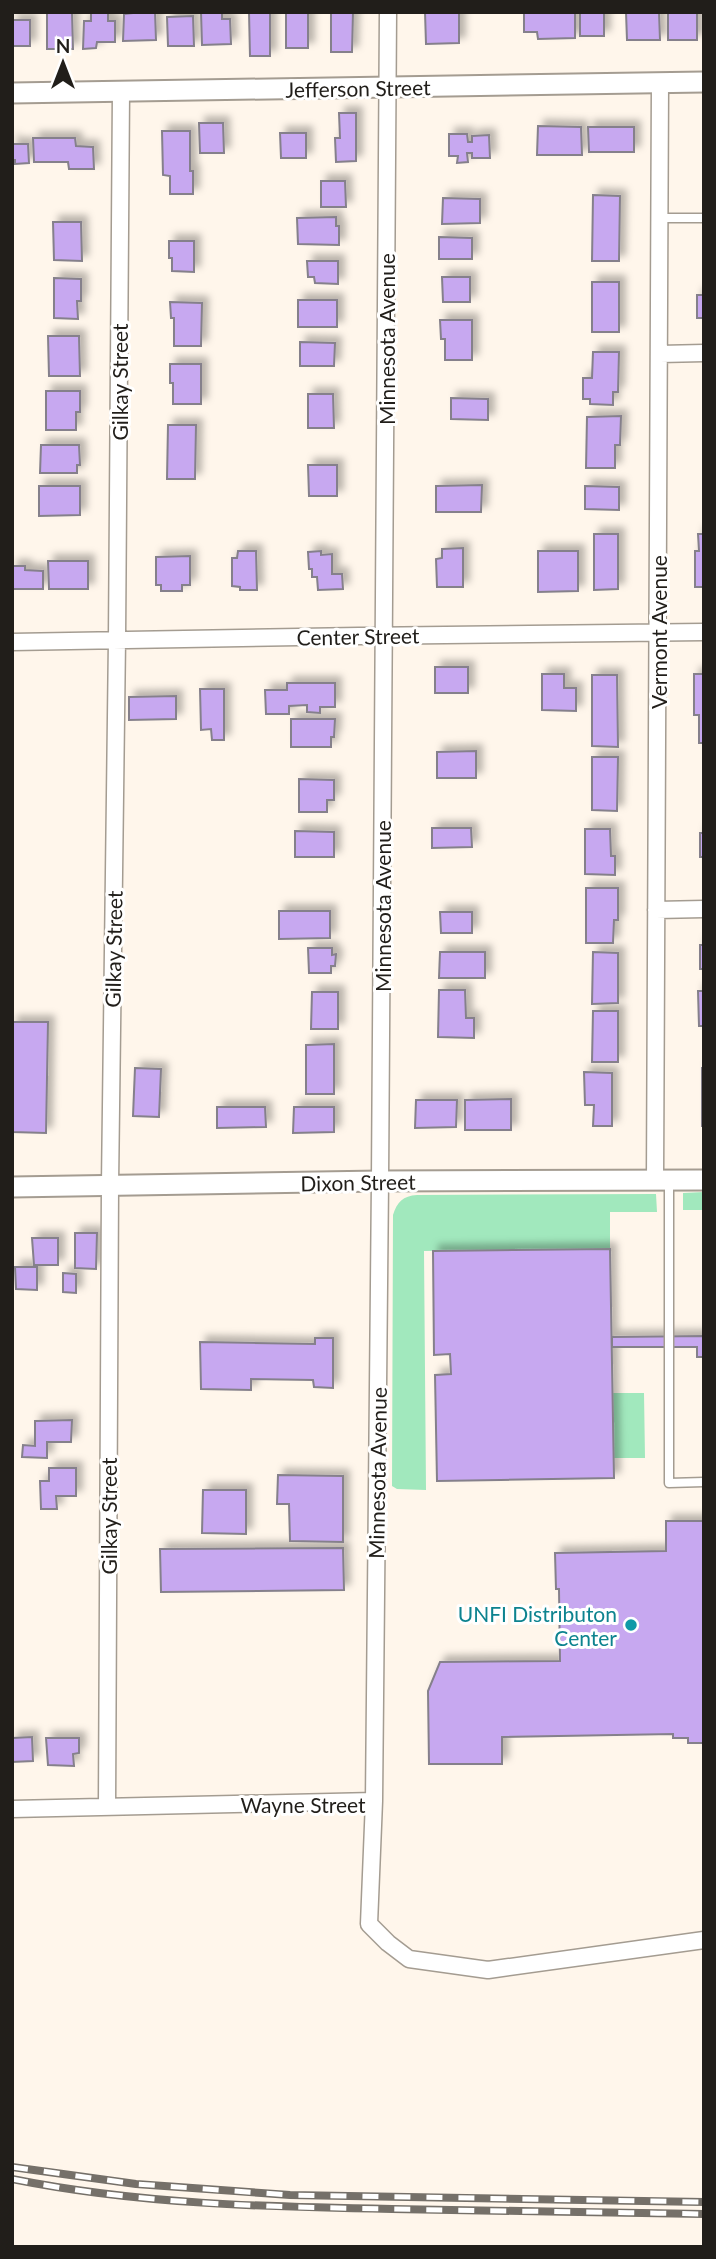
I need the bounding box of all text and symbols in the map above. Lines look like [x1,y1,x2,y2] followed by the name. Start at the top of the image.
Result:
[28,28,98,98] north arrow
[56,34,70,57] text: N
[285,74,431,102] street label: Jefferson Street
[374,253,399,425] street label: Minnesota Avenue
[107,323,132,441] street label: Gilkay Street
[646,555,671,709] street label: Vermont Avenue
[296,622,420,650] street label: Center Street
[370,820,395,992] street label: Minnesota Avenue
[99,890,127,1008] street label: Gilkay Street
[300,1168,416,1196] street label: Dixon Street
[363,1387,391,1559] street label: Minnesota Avenue
[96,1457,121,1575] street label: Gilkay Street
[458,1601,617,1650] place label: UNFI Distributon Center
[623,1617,639,1633] marker: UNFI Distributon Center
[240,1792,366,1817] street label: Wayne Street

